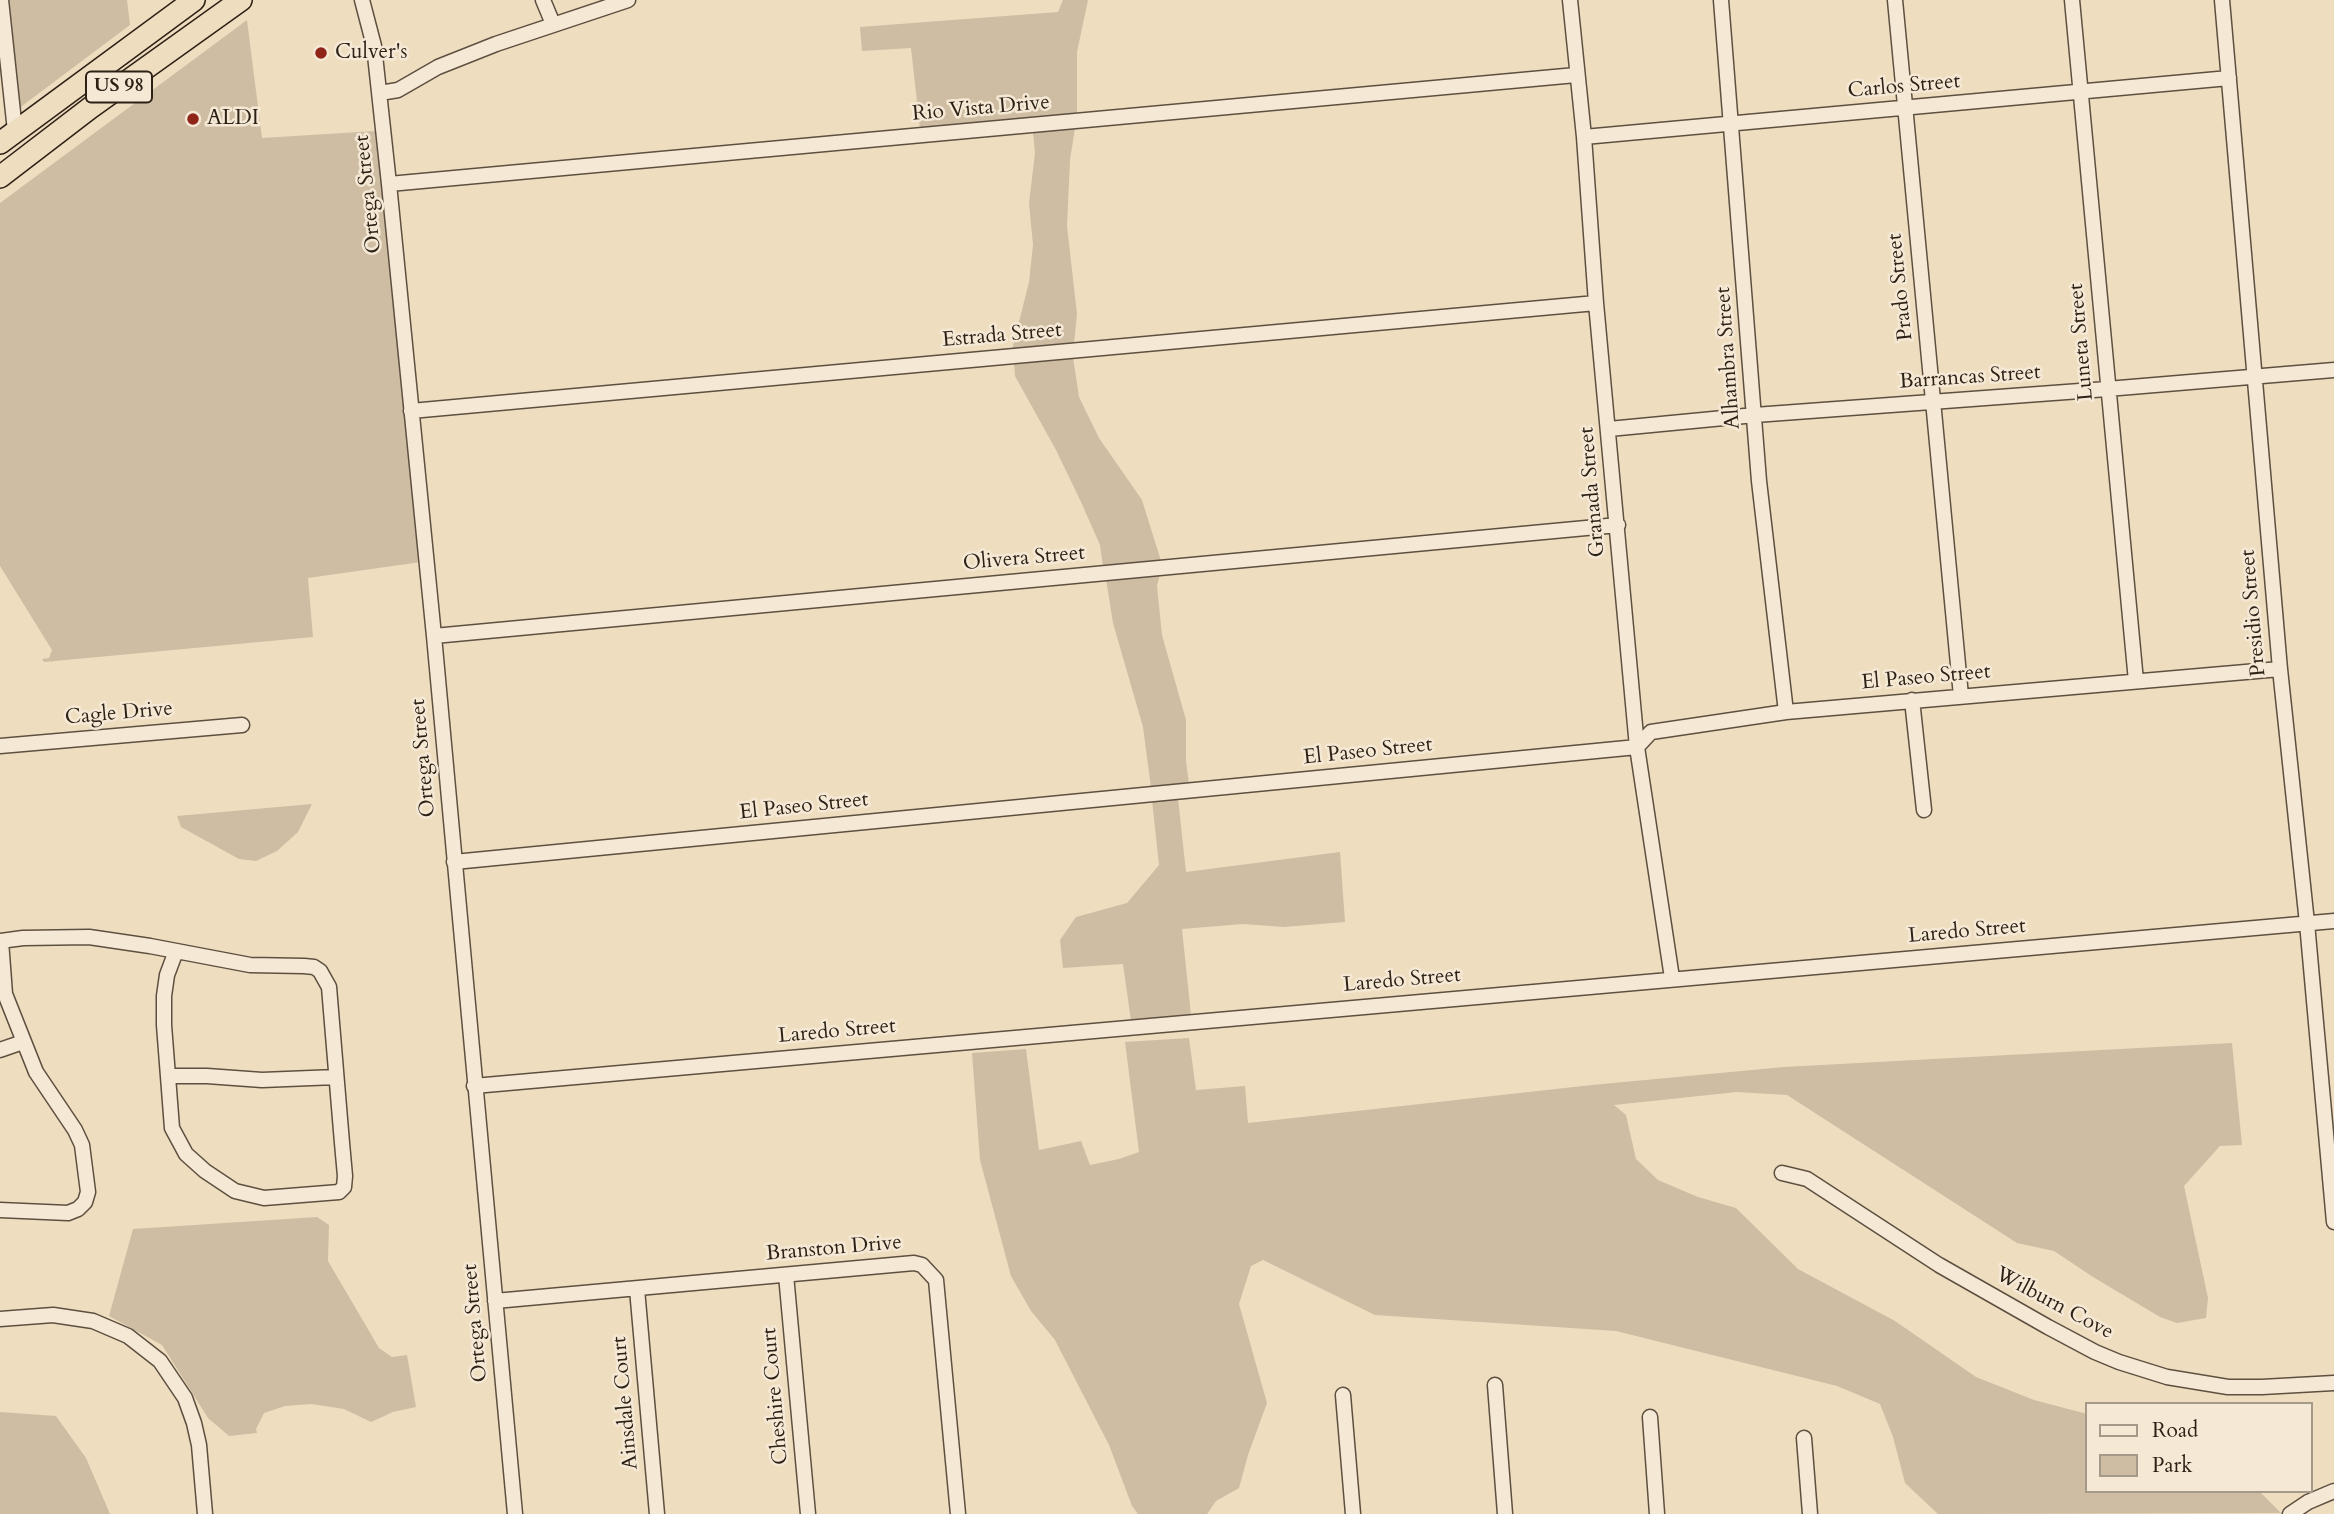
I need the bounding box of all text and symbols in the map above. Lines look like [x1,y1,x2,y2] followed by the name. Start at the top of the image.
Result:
[335,40,408,66] place label: Culver's
[313,45,329,61] marker: Culver's
[1847,70,1961,104] street label: Carlos Street
[86,72,152,102] road number: US 98
[911,90,1051,128] street label: Rio Vista Drive
[207,106,259,132] place label: ALDI
[185,111,201,127] marker: ALDI
[350,134,388,254] street label: Ortega Street
[1883,232,1919,342] street label: Prado Street
[2064,282,2100,402] street label: Luneta Street
[1711,286,1747,430] street label: Alhambra Street
[941,318,1063,354] street label: Estrada Street
[1899,360,2041,396] street label: Barrancas Street
[1575,426,1611,558] street label: Granada Street
[962,541,1086,577] street label: Olivera Street
[2236,549,2272,677] street label: Presidio Street
[1860,660,1992,696] street label: El Paseo Street
[64,697,174,731] street label: Cagle Drive
[406,698,442,818] street label: Ortega Street
[1302,733,1434,771] street label: El Paseo Street
[738,788,870,826] street label: El Paseo Street
[1907,914,2027,950] street label: Laredo Street
[1342,963,1462,999] street label: Laredo Street
[777,1014,897,1050] street label: Laredo Street
[765,1231,903,1267] street label: Branston Drive
[1991,1262,2117,1346] street label: Wilburn Cove
[458,1263,494,1383] street label: Ortega Street
[757,1326,795,1466] street label: Cheshire Court
[608,1335,644,1471] street label: Ainsdale Court
[2086,1402,2313,1493] legend
[2152,1416,2198,1445] text: Road
[2152,1451,2192,1480] text: Park

